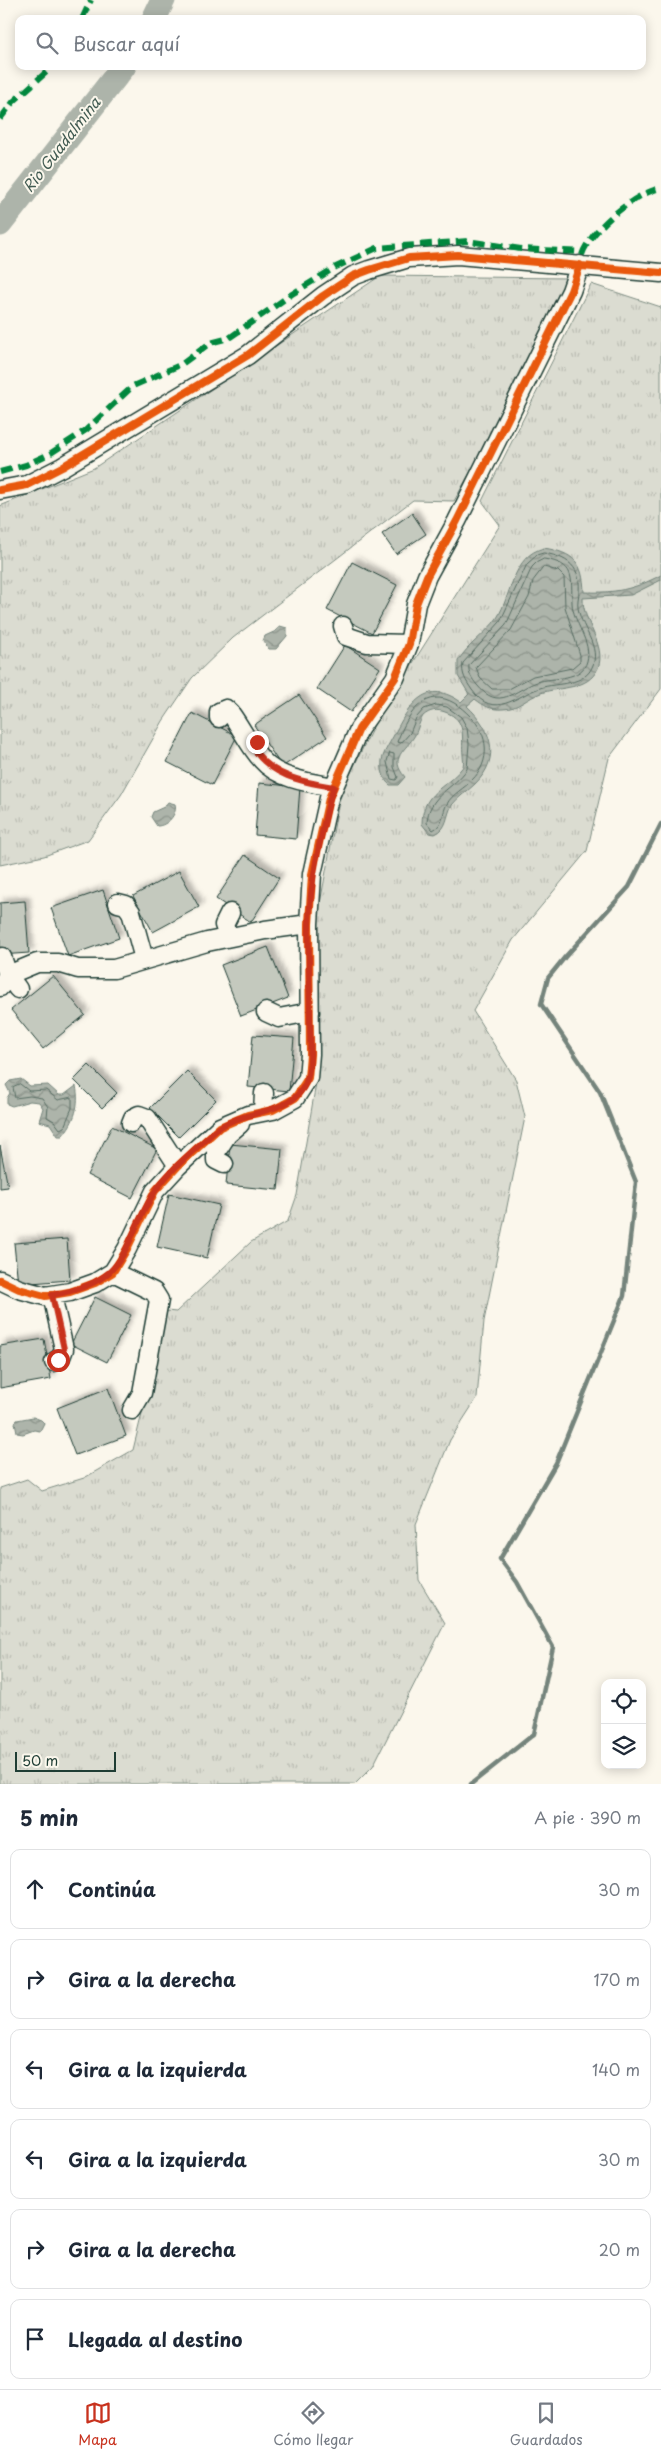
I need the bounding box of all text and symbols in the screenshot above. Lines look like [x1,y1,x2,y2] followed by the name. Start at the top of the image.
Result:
[15,15,646,70] search box
[33,29,61,57] icon: search
[73,29,180,57] text: Buscar aquí
[16,91,106,196] water label: Rio Guadalmina
[246,731,269,754] route end
[47,1349,70,1372] route start
[601,1679,646,1769] map controls
[601,1679,646,1724] button: locate
[601,1724,646,1769] button: layers
[15,1749,116,1772] scale bar
[22,1750,58,1771] text: 50 m
[20,1801,78,1833] text: 5 min
[534,1805,641,1829] text: A pie · 390 m
[21,1875,49,1903] icon: ahead
[68,1875,156,1903] text: Continúa
[598,1877,640,1901] text: 30 m
[21,1965,49,1993] icon: right
[68,1965,236,1993] text: Gira a la derecha
[594,1967,640,1991] text: 170 m
[21,2055,49,2083] icon: left
[68,2055,247,2083] text: Gira a la izquierda
[592,2057,640,2081] text: 140 m
[21,2145,49,2173] icon: left
[68,2145,247,2173] text: Gira a la izquierda
[598,2147,640,2171] text: 30 m
[21,2235,49,2263] icon: right
[68,2235,236,2263] text: Gira a la derecha
[599,2237,640,2261] text: 20 m
[21,2325,49,2353] icon: arrive
[68,2325,242,2353] text: Llegada al destino
[78,2399,117,2450] tab: Mapa
[273,2399,353,2450] tab: Cómo llegar
[510,2399,583,2450] tab: Guardados

